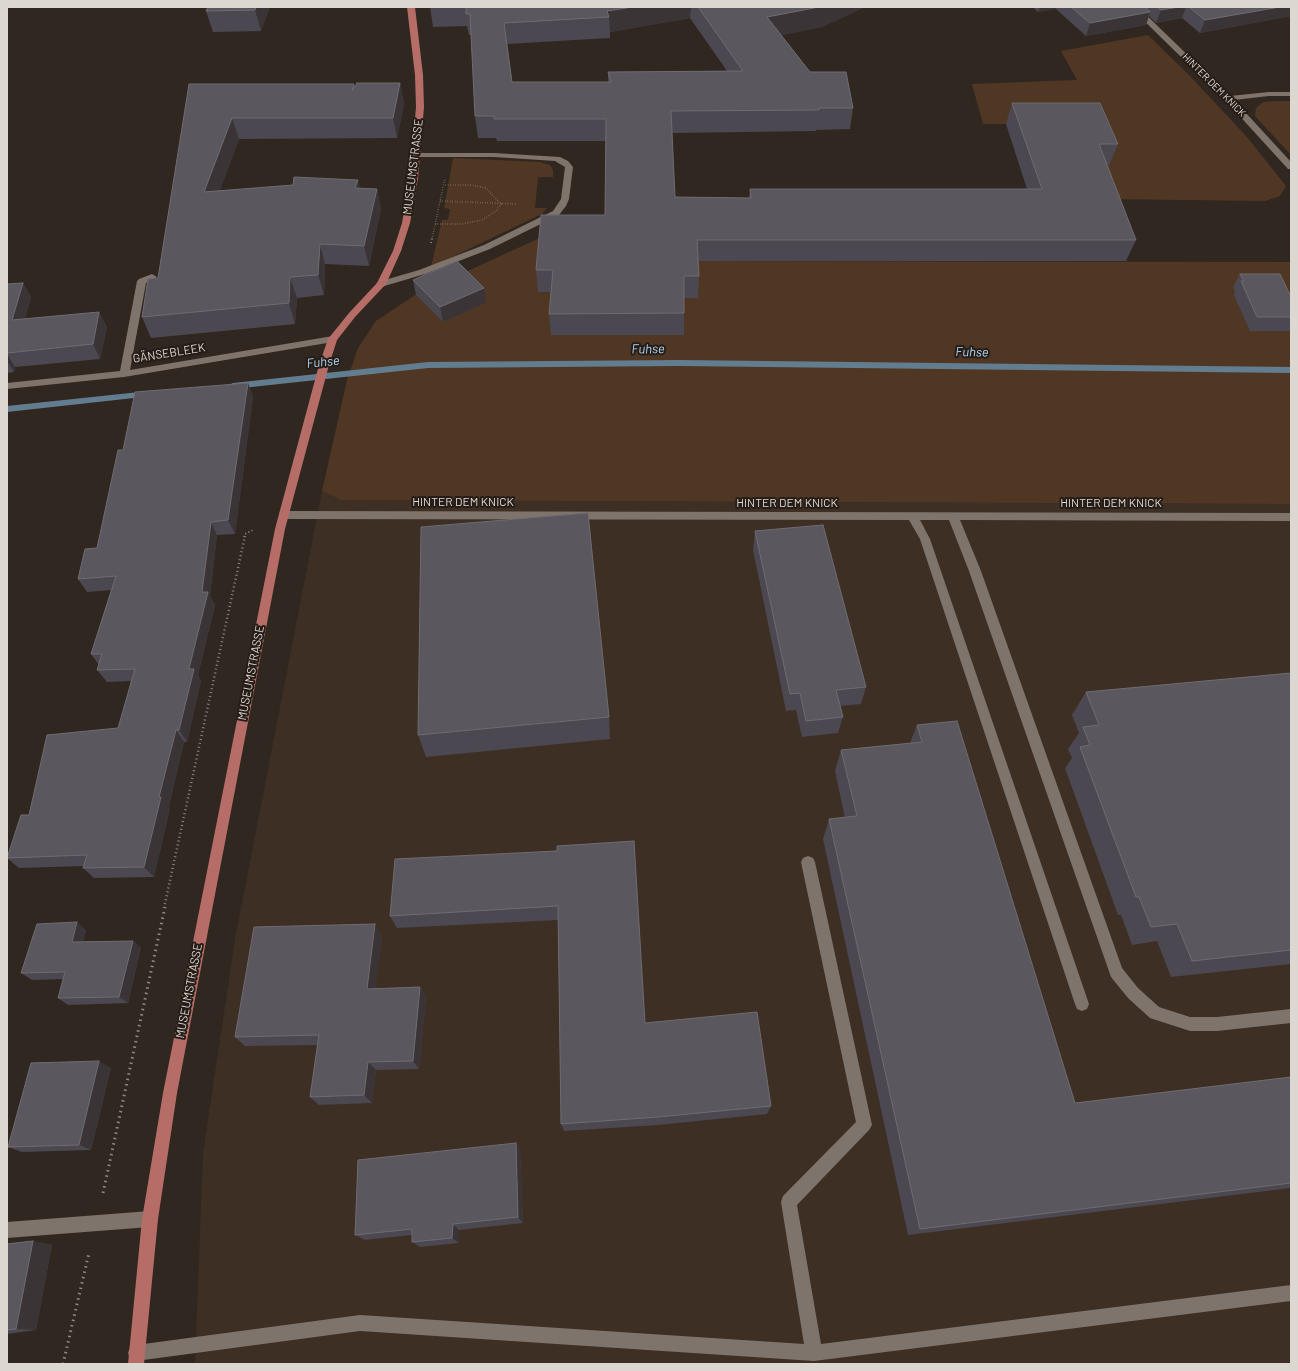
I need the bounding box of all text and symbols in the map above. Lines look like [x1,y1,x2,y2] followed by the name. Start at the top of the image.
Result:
[1180,51,1248,119] street label: HINTER DEM KNICK
[400,118,426,216] street label: MUSEUMSTRASSE
[132,340,206,366] street label: GÄNSEBLEEK
[631,341,665,357] water label: Fuhse
[955,344,989,360] water label: Fuhse
[306,353,340,371] water label: Fuhse
[412,495,514,509] street label: HINTER DEM KNICK
[736,496,838,510] street label: HINTER DEM KNICK
[1060,496,1162,510] street label: HINTER DEM KNICK
[235,624,267,722] street label: MUSEUMSTRASSE
[173,942,205,1040] street label: MUSEUMSTRASSE

